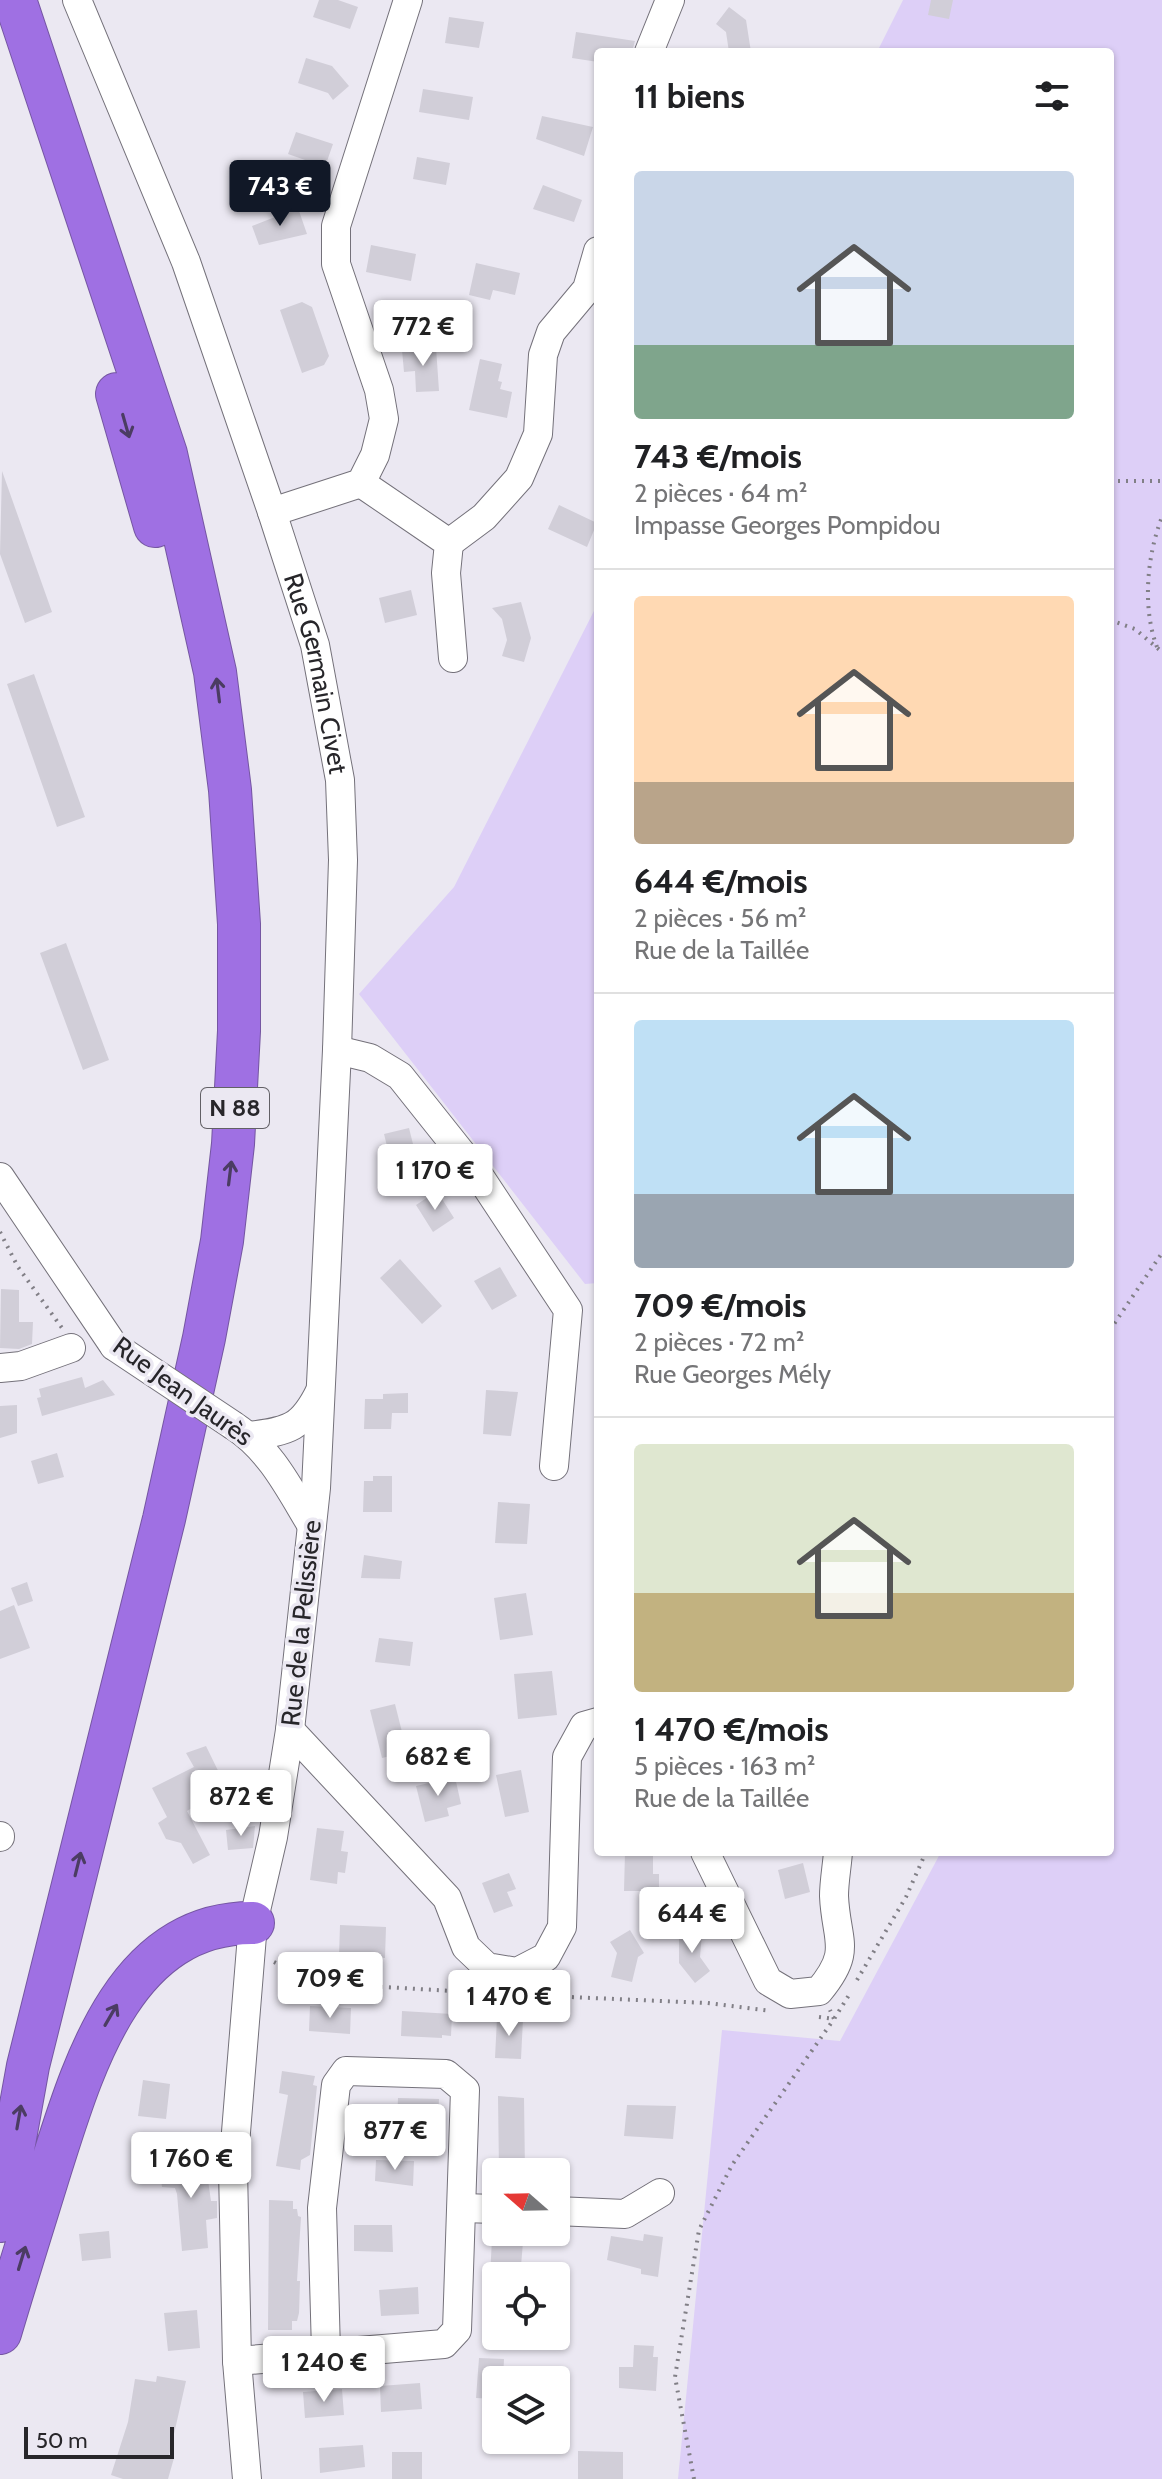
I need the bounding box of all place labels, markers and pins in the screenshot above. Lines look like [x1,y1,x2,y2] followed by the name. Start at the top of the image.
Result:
[224,160,336,228] pin: 743 €
[367,300,479,368] pin: 772 €
[361,1144,509,1212] pin: 1 170 €
[382,1730,494,1798] pin: 682 €
[185,1770,297,1838] pin: 872 €
[636,1887,748,1955] pin: 644 €
[274,1952,386,2020] pin: 709 €
[435,1970,583,2038] pin: 1 470 €
[339,2104,451,2172] pin: 877 €
[117,2132,265,2200] pin: 1 760 €
[250,2336,398,2404] pin: 1 240 €

